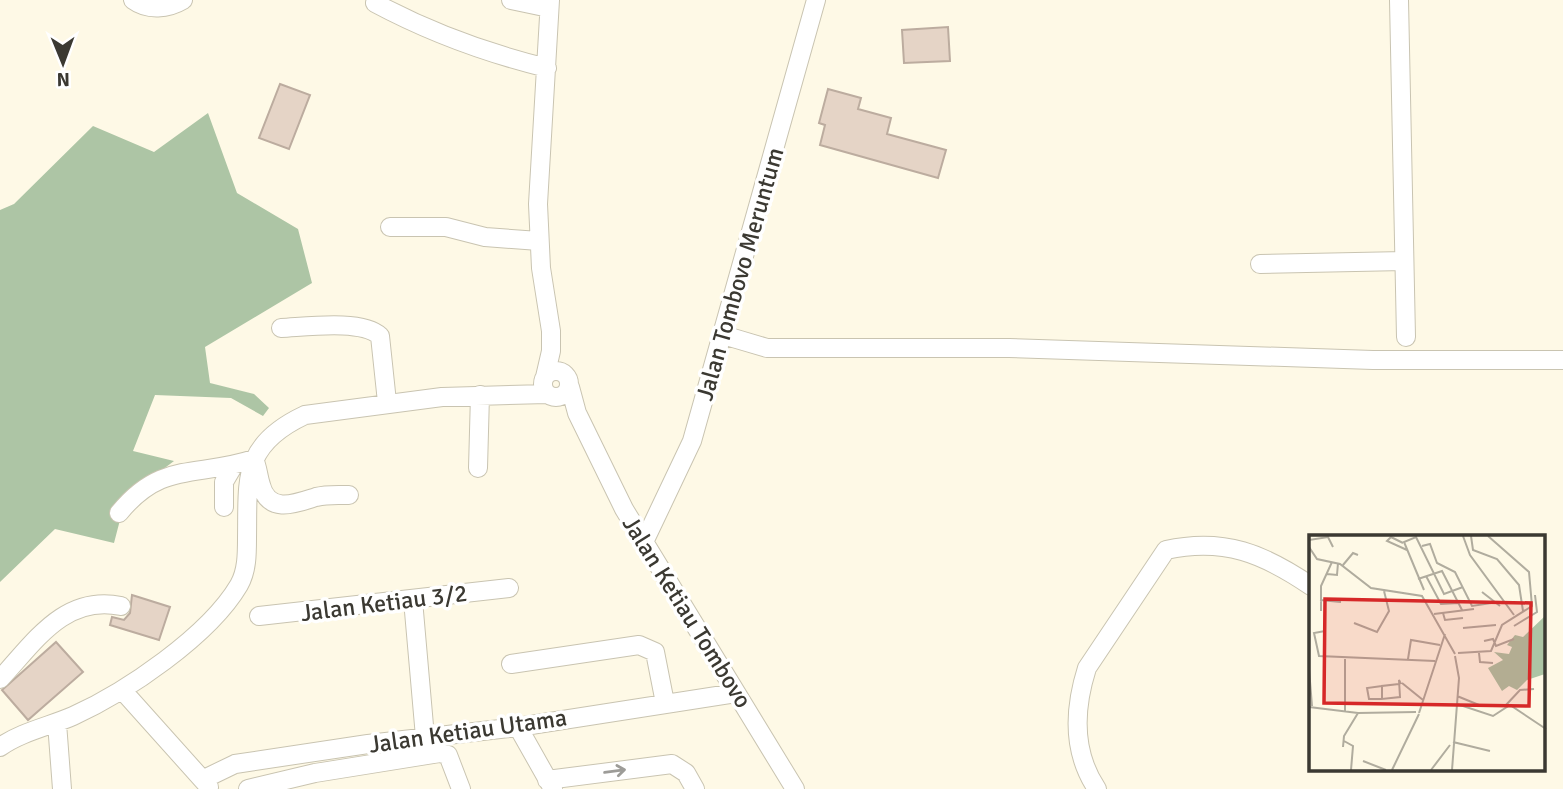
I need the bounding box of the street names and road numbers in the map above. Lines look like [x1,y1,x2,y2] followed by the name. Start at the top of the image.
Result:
[690,144,790,404] street label: Jalan Tombovo Meruntum
[616,510,758,714] street label: Jalan Ketiau Tombovo
[299,578,469,628] street label: Jalan Ketiau 3/2
[367,702,569,760] street label: Jalan Ketiau Utama

